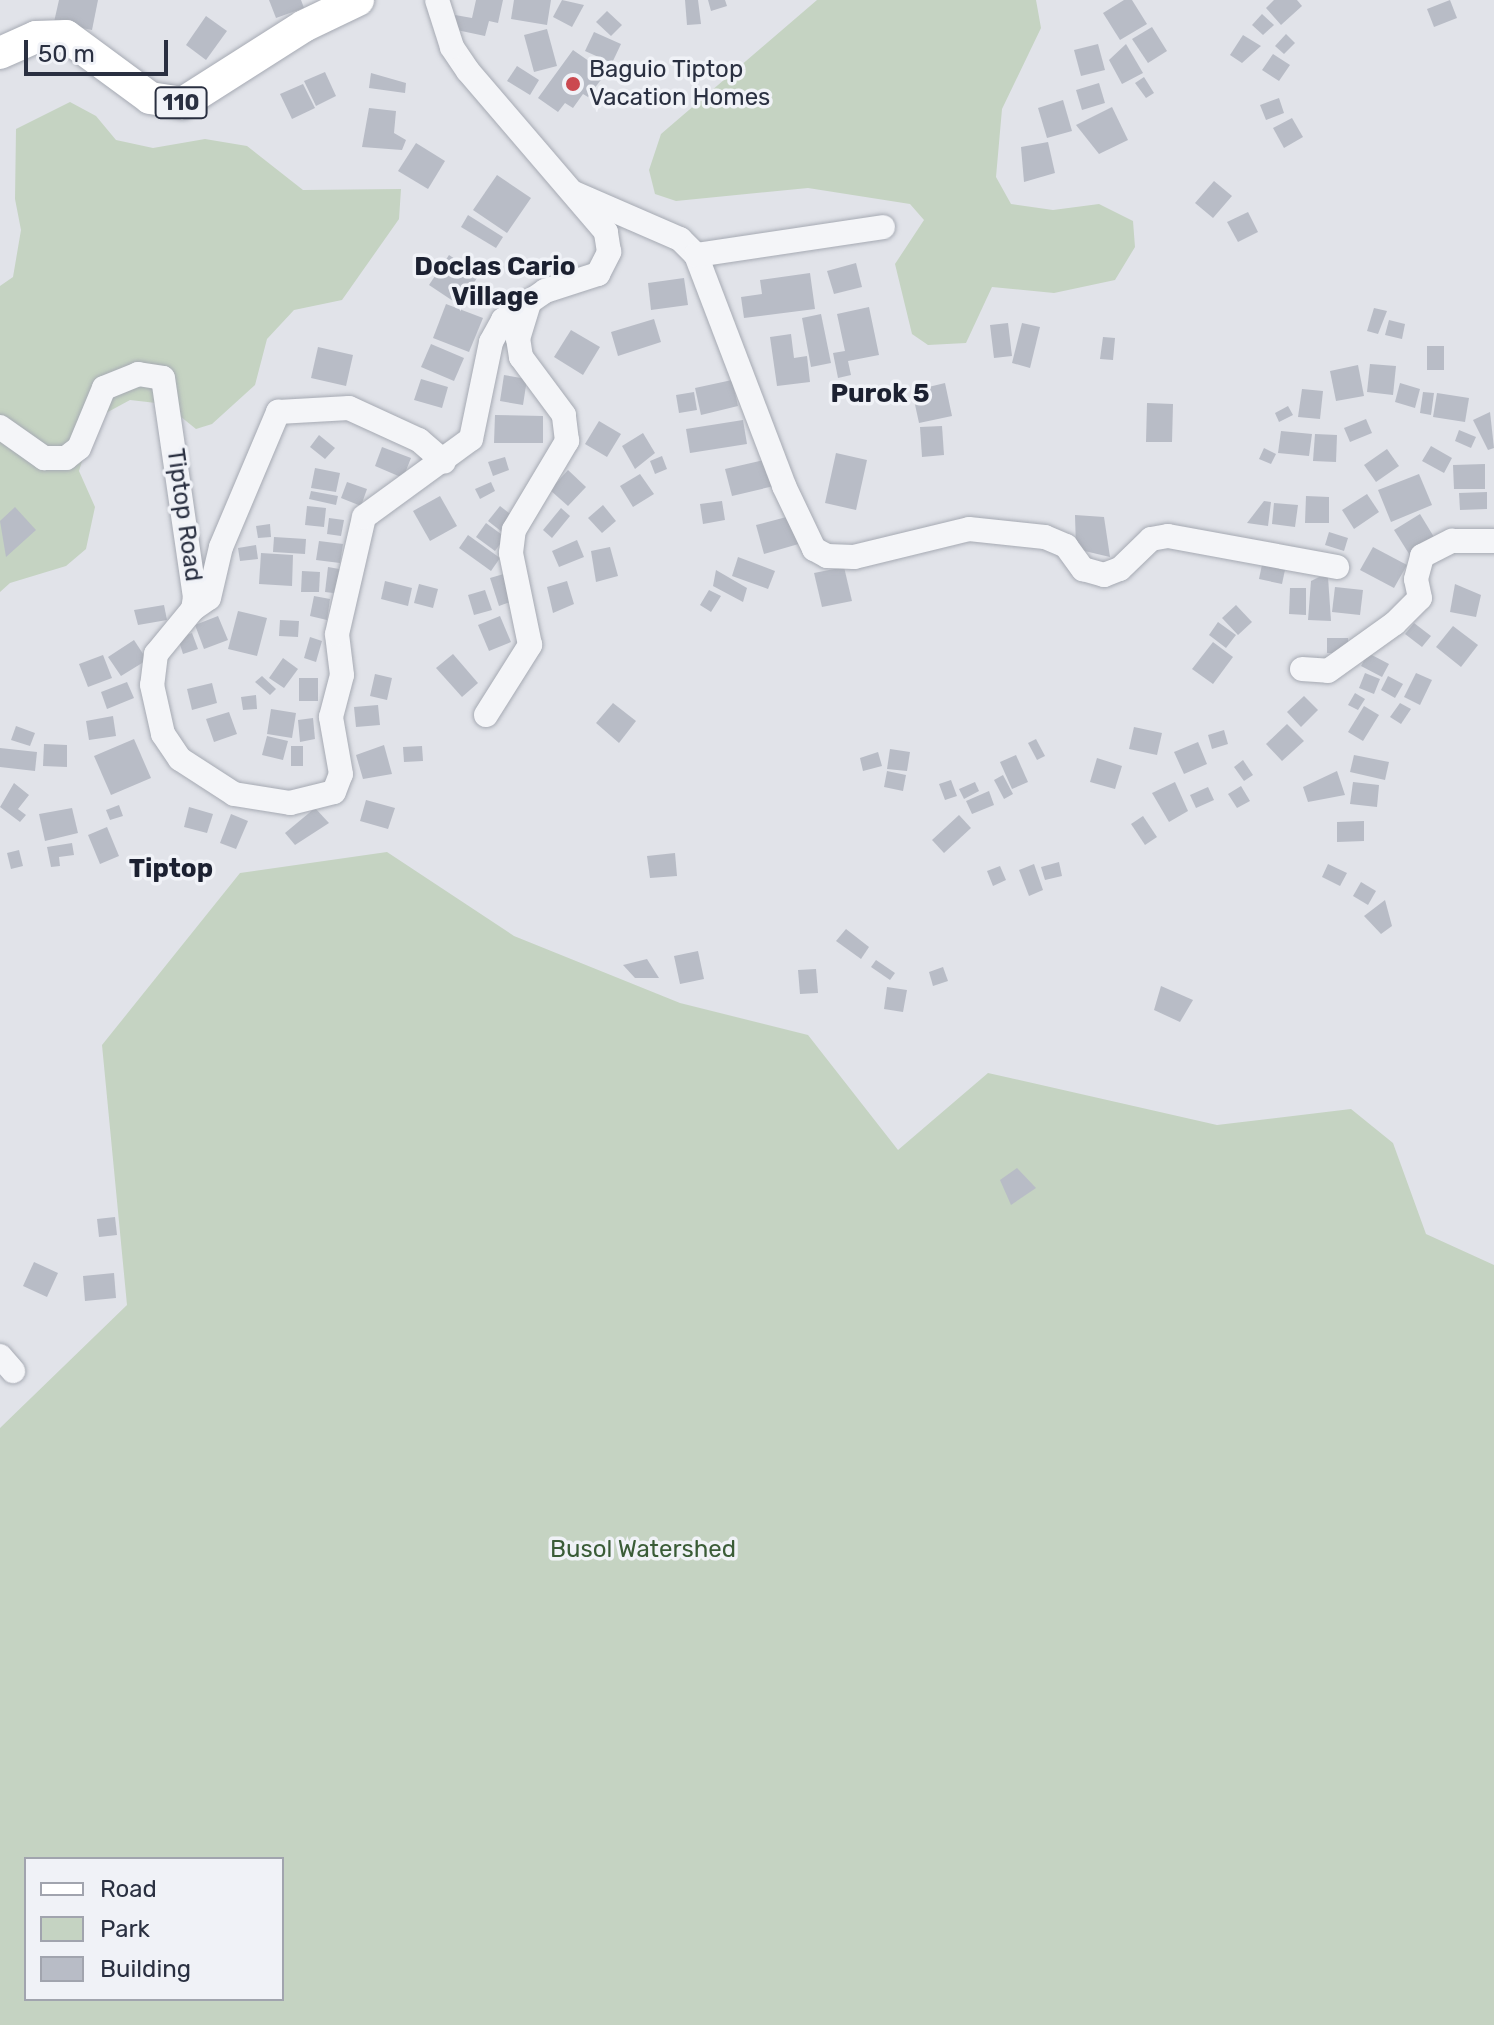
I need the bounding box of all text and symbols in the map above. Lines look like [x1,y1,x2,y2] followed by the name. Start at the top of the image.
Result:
[28,24,172,74] scale bar
[38,40,95,68] text: 50 m
[589,56,770,112] place label: Baguio Tiptop Vacation Homes
[564,75,582,93] marker: Baguio Tiptop Vacation Homes
[153,85,209,121] road number: 110
[414,251,576,312] district label: Doclas Cario Village
[830,378,930,410] district label: Purok 5
[160,447,208,583] street label: Tiptop Road
[129,853,213,885] district label: Tiptop
[550,1536,736,1564] park label: Busol Watershed
[24,1857,284,2001] legend
[100,1875,157,1903] text: Road
[100,1915,150,1943] text: Park
[100,1955,191,1983] text: Building

